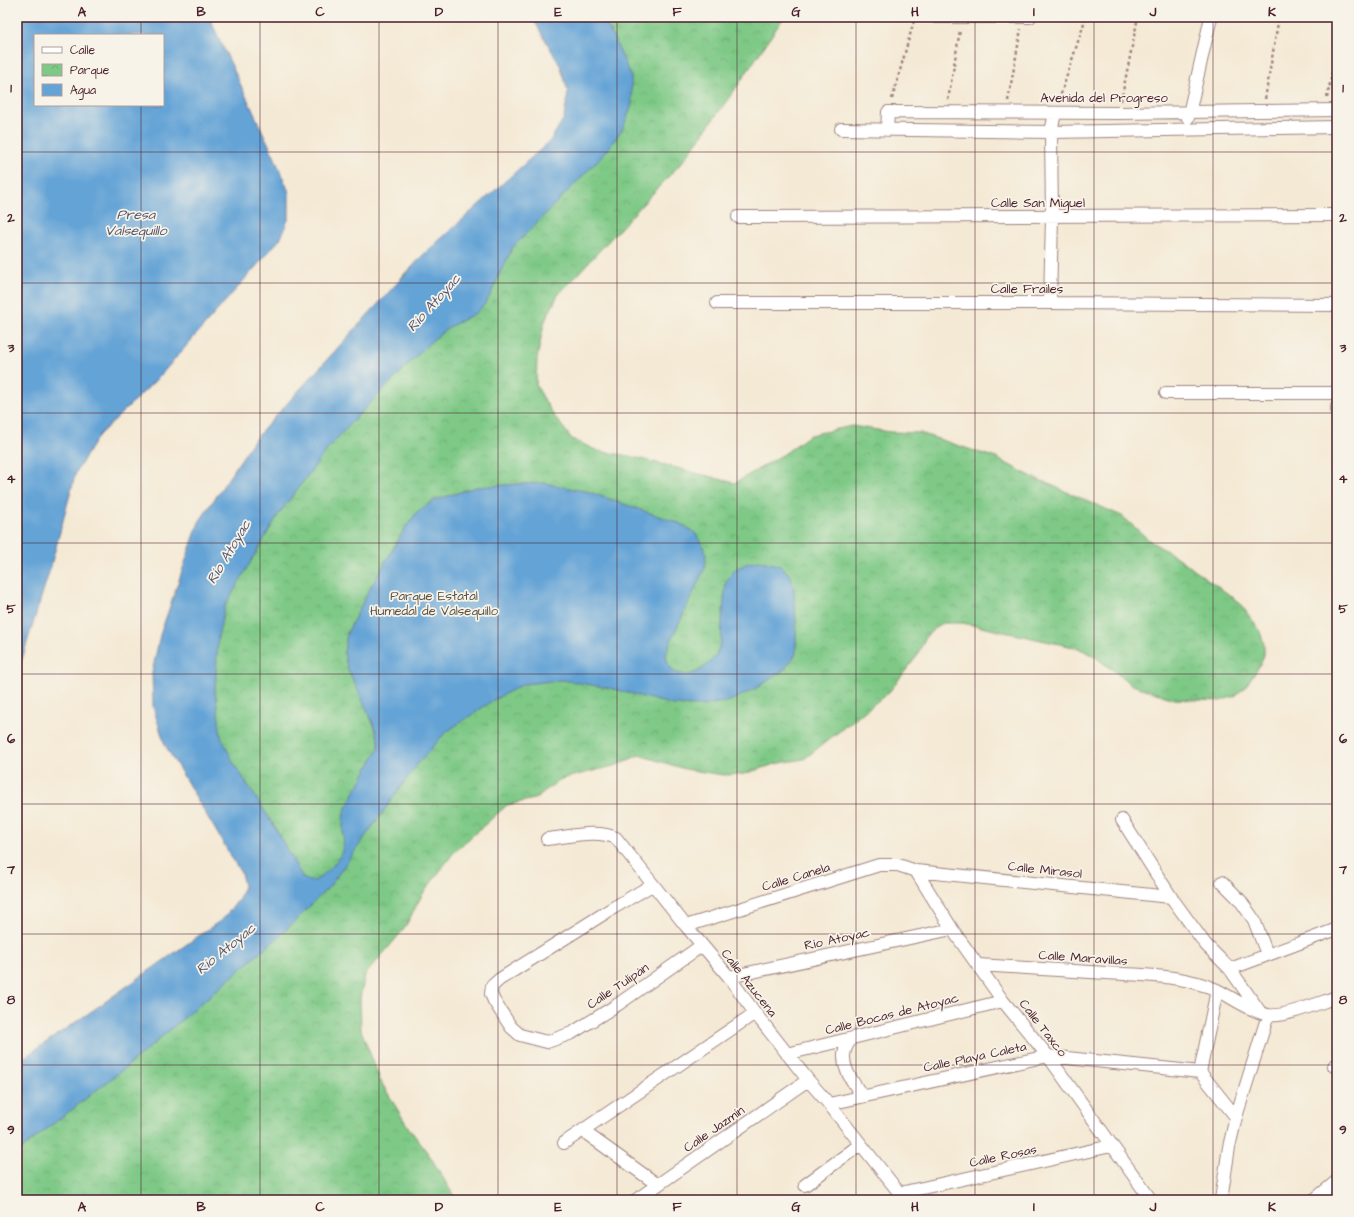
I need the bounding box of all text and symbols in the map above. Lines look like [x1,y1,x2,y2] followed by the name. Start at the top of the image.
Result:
[78,3,87,21] text: A
[196,3,206,21] text: B
[315,3,325,21] text: C
[435,3,444,21] text: D
[554,3,562,21] text: E
[672,3,682,21] text: F
[791,3,801,21] text: G
[911,3,919,21] text: H
[1033,3,1035,21] text: I
[1149,3,1157,21] text: J
[1268,3,1276,21] text: K
[34,34,164,106] legend
[70,42,95,59] text: Calle
[70,62,110,79] text: Parque
[10,79,12,97] text: 1
[1342,79,1344,97] text: 1
[70,82,96,100] text: Agua
[1040,89,1168,108] street label: Avenida del Progreso
[991,194,1085,213] street label: Calle San Miguel
[105,205,168,241] water label: Presa Valsequillo
[6,209,15,227] text: 2
[1338,209,1347,227] text: 2
[403,270,466,336] water label: Río Atoyac
[991,280,1064,298] street label: Calle Frailes
[7,339,15,357] text: 3
[1339,339,1347,357] text: 3
[7,470,16,488] text: 4
[1339,470,1348,488] text: 4
[202,516,256,588] water label: Río Atoyac
[370,587,499,620] park label: Parque Estatal Humedal de Valsequillo
[6,600,16,618] text: 5
[1338,600,1348,618] text: 5
[7,730,16,748] text: 6
[1339,730,1348,748] text: 6
[1007,857,1083,883] street label: Calle Mirasol
[760,858,833,896] street label: Calle Canela
[6,861,16,879] text: 7
[1338,861,1348,879] text: 7
[192,919,260,979] water label: Río Atoyac
[803,923,872,956] street label: Río Atoyac
[717,945,782,1021] street label: Calle Azucena
[1038,946,1129,970] street label: Calle Maravillas
[583,958,653,1013] street label: Calle Tulipán
[823,989,961,1040] street label: Calle Bocas de Atoyac
[7,991,16,1009] text: 8
[1339,991,1348,1009] text: 8
[1015,995,1072,1061] street label: Calle Taxco
[922,1037,1029,1078] street label: Calle Playa Caleta
[680,1101,749,1157] street label: Calle Jazmín
[7,1121,15,1139] text: 9
[1339,1121,1347,1139] text: 9
[968,1140,1039,1172] street label: Calle Rosas
[78,1198,87,1216] text: A
[196,1198,206,1216] text: B
[315,1198,325,1216] text: C
[435,1198,444,1216] text: D
[554,1198,562,1216] text: E
[672,1198,682,1216] text: F
[791,1198,801,1216] text: G
[911,1198,919,1216] text: H
[1033,1198,1035,1216] text: I
[1149,1198,1157,1216] text: J
[1268,1198,1276,1216] text: K

